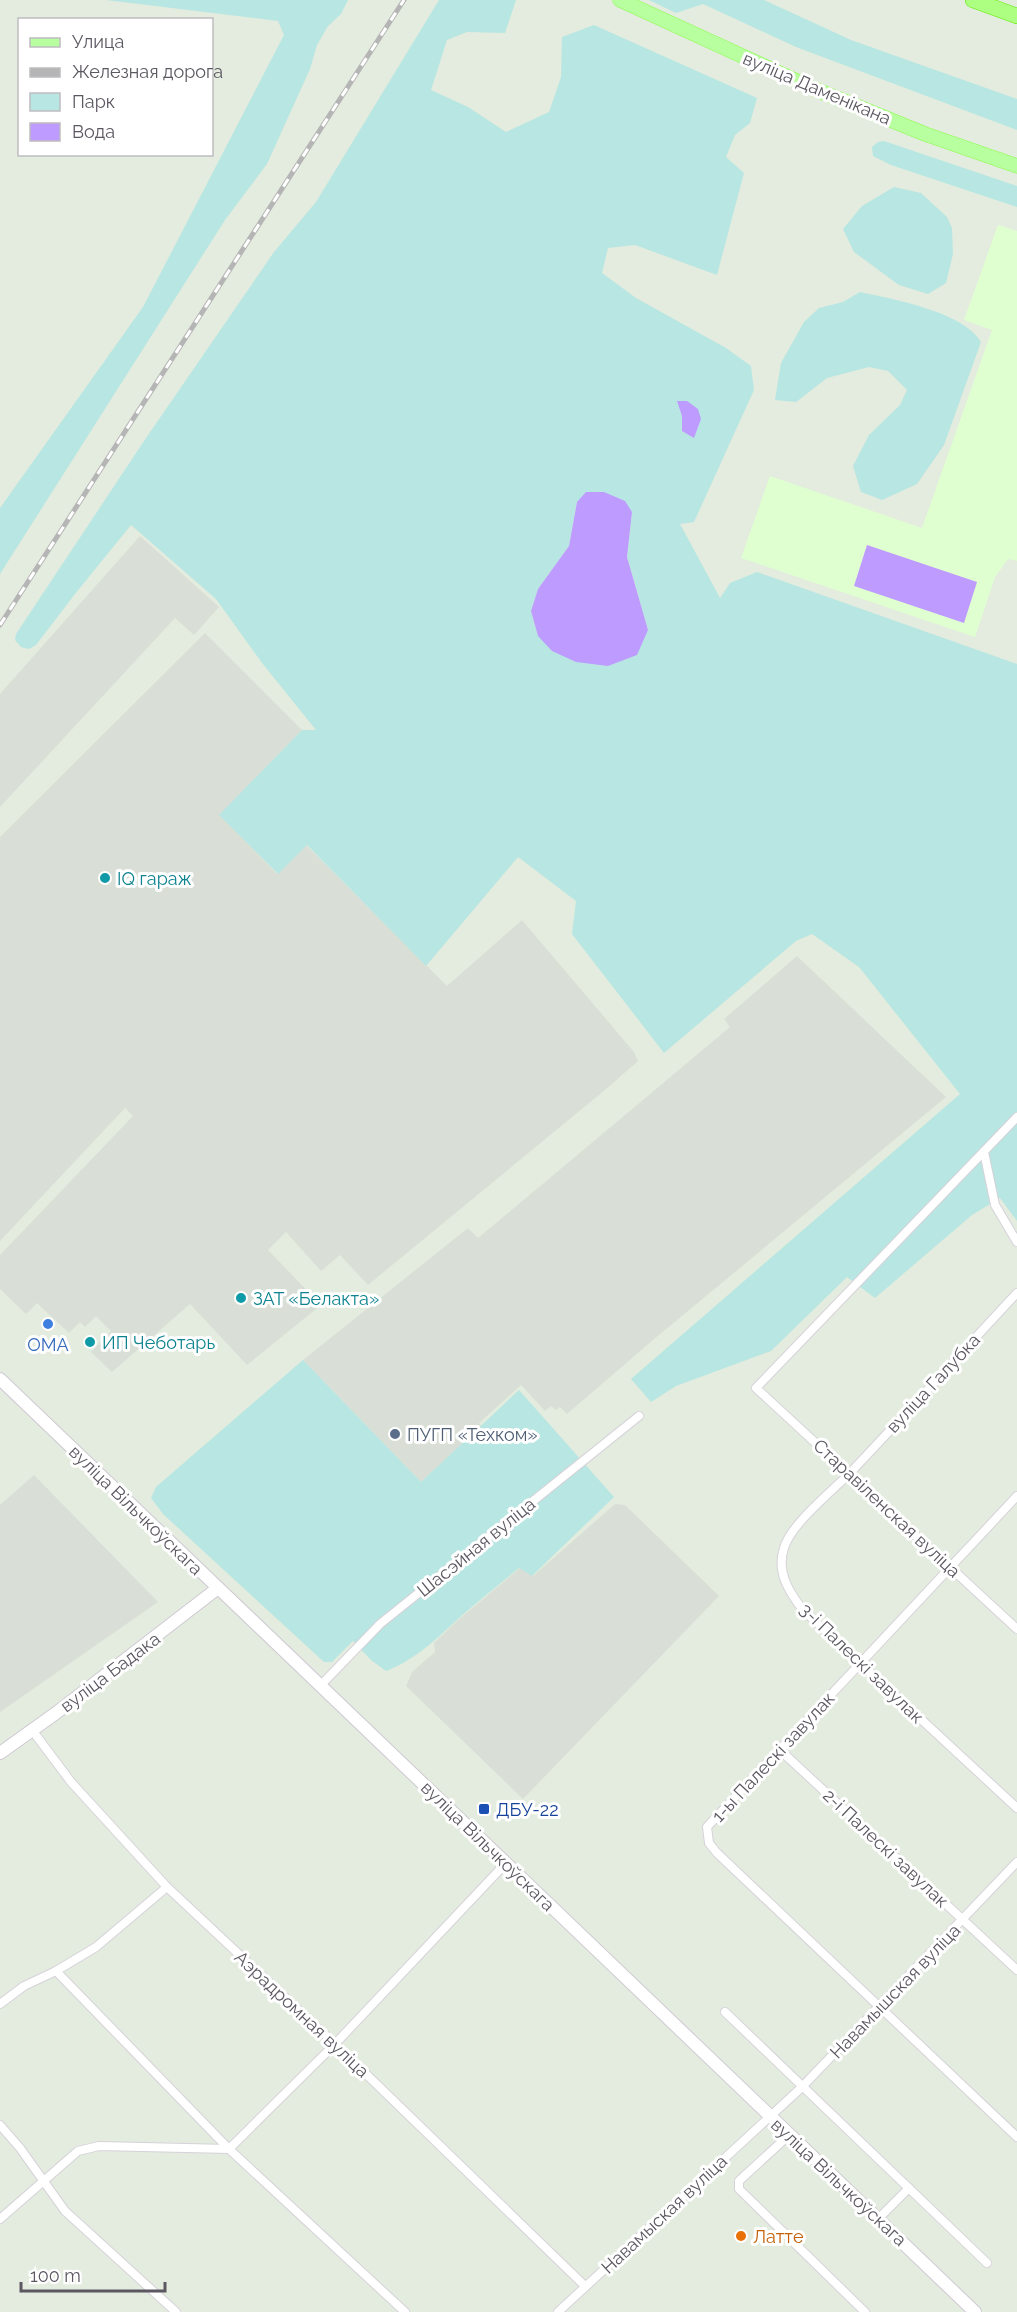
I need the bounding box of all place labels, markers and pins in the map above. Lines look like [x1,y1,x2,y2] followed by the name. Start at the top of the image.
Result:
[117,868,192,889] place label: IQ гараж
[98,871,112,885] marker: IQ гараж
[253,1288,379,1309] place label: ЗАТ «Белакта»
[234,1291,248,1305] marker: ЗАТ «Белакта»
[41,1317,55,1331] marker: ОМА
[102,1332,215,1353] place label: ИП Чеботарь
[27,1334,69,1355] place label: ОМА
[83,1335,97,1349] marker: ИП Чеботарь
[407,1424,538,1445] place label: ПУГП «Техком»
[388,1427,402,1441] marker: ПУГП «Техком»
[496,1799,559,1820] place label: ДБУ-22
[477,1802,491,1816] marker: ДБУ-22
[753,2226,804,2247] place label: Латте
[734,2229,748,2243] marker: Латте

